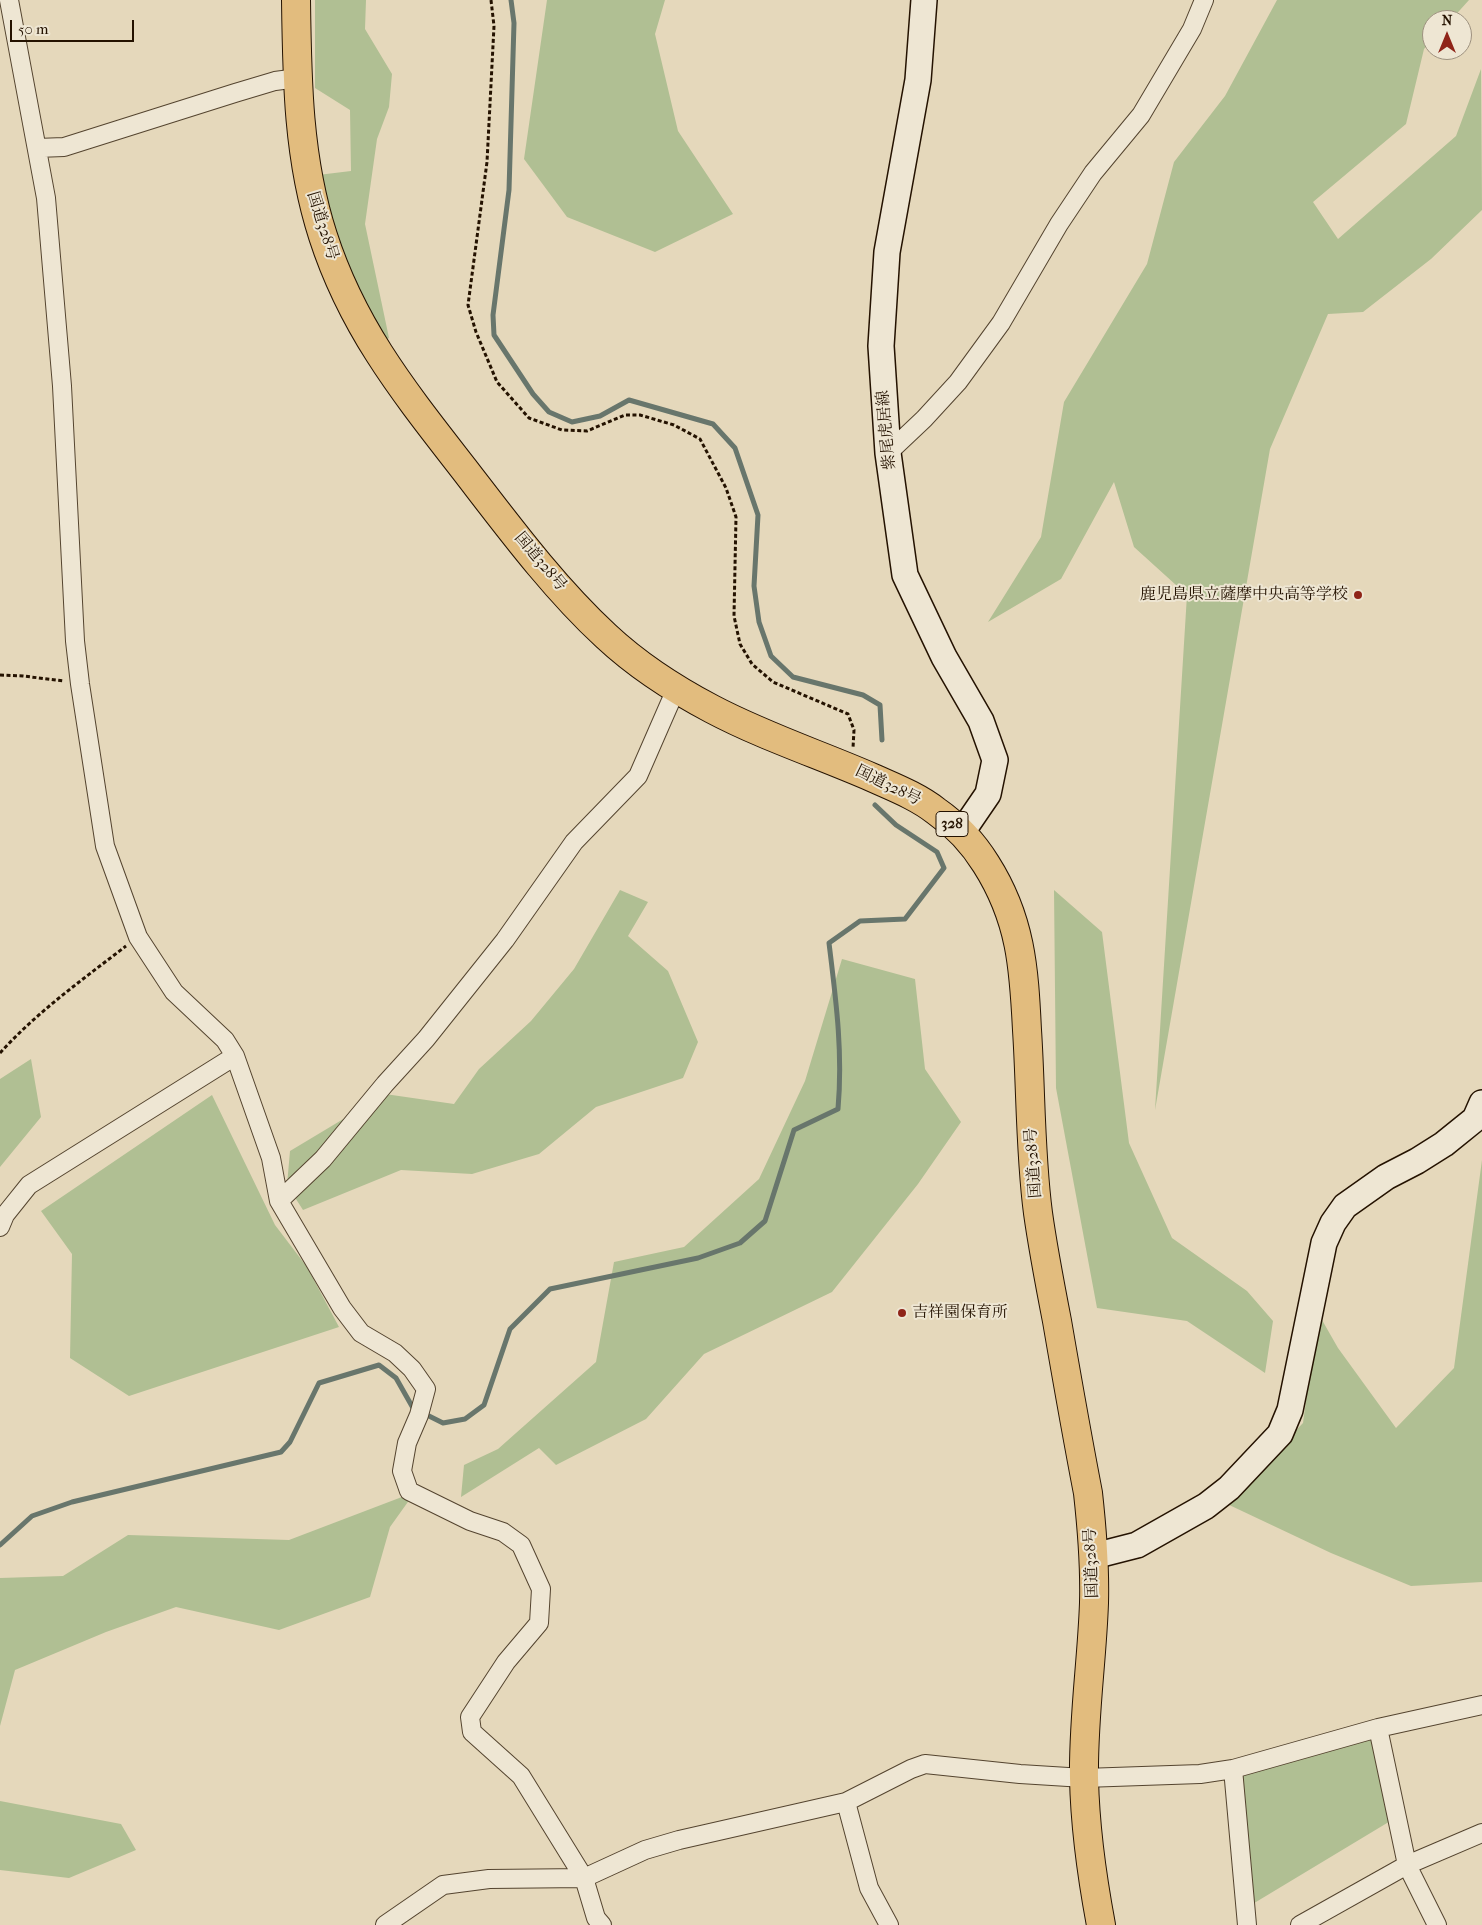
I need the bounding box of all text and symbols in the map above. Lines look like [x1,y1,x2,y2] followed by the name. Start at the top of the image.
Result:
[12,10,136,42] scale bar
[1422,10,1472,60] north arrow
[1442,12,1452,29] text: N
[18,20,48,38] text: 50 m
[302,189,342,263] street label: 国道328号
[874,389,900,471] street label: 紫尾虎居線
[510,529,570,595] street label: 国道328号
[1140,585,1348,605] place label: 鹿児島県立薩摩中央高等学校
[1352,589,1364,601] marker: 鹿児島県立薩摩中央高等学校
[852,762,924,810] street label: 国道328号
[936,812,968,836] road number: 328
[1022,1127,1046,1199] street label: 国道328号
[912,1303,1008,1323] place label: 吉祥園保育所
[896,1307,908,1319] marker: 吉祥園保育所
[1081,1527,1103,1599] street label: 国道328号

